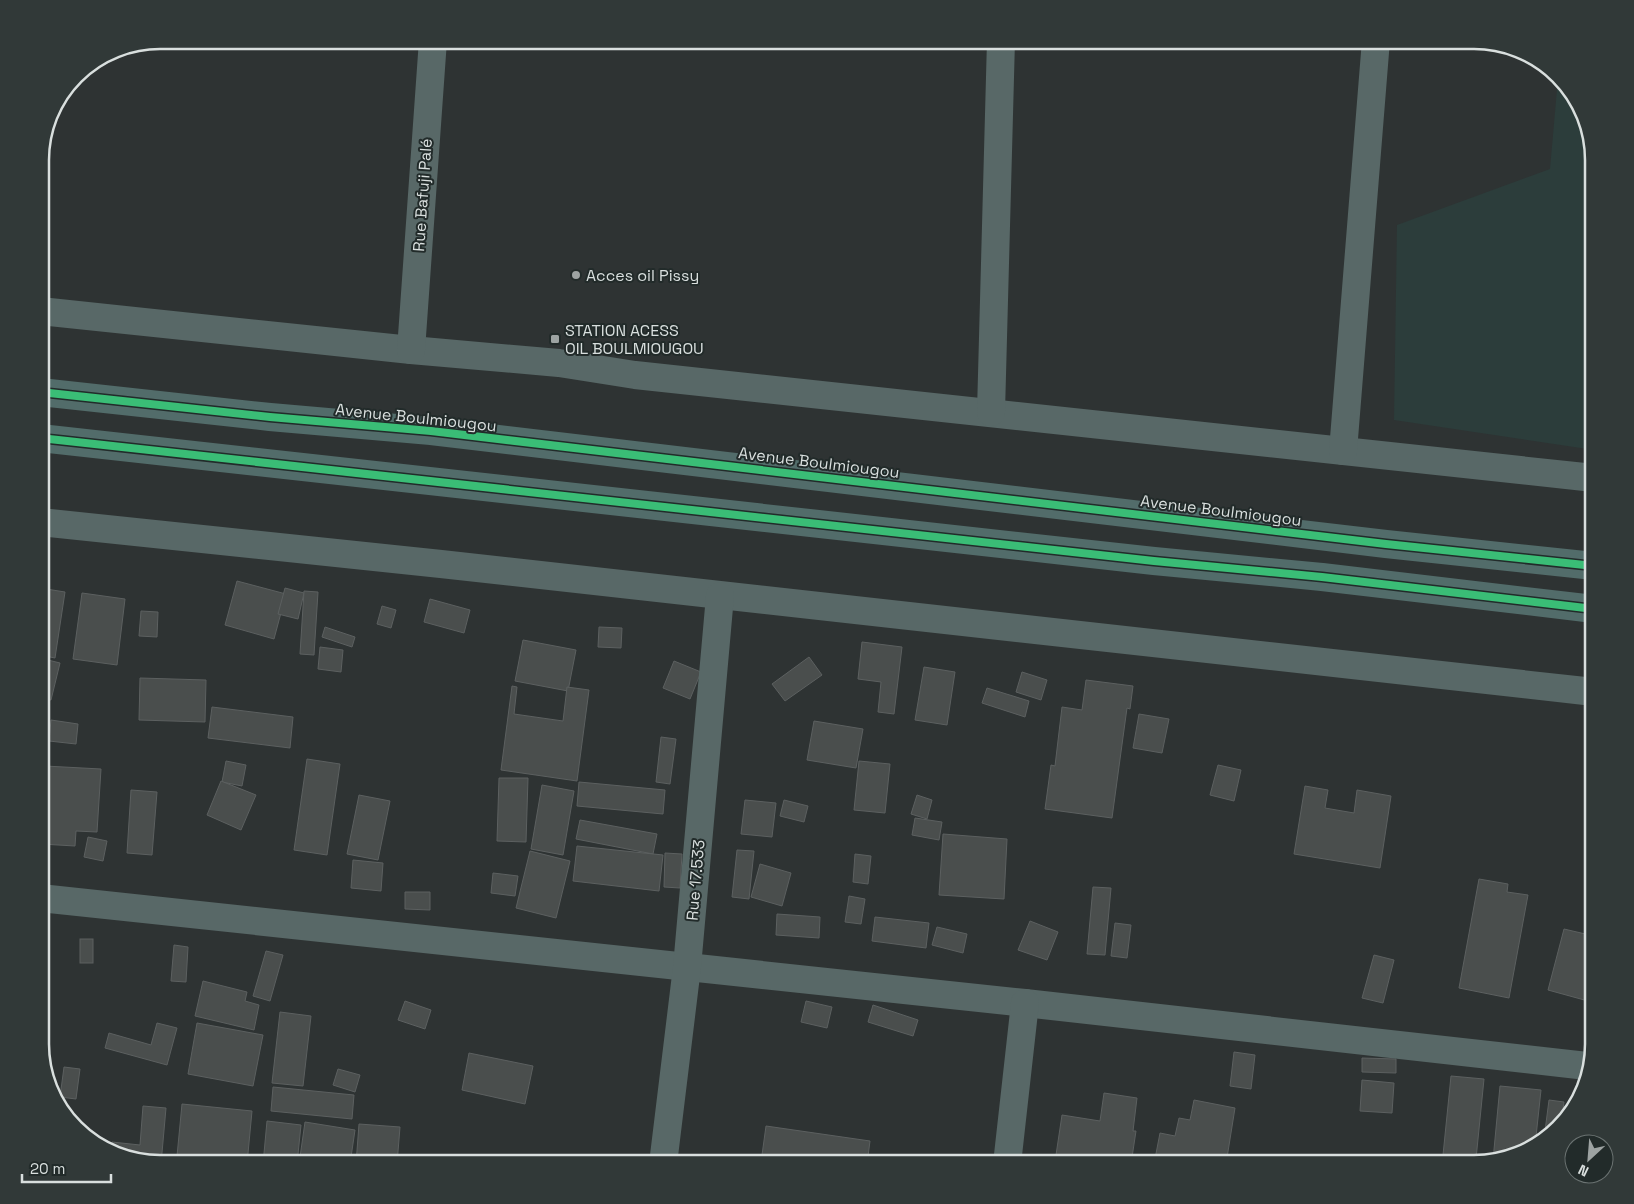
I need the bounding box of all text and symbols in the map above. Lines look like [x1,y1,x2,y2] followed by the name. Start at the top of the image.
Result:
[408,138,437,252] street label: Rue Bafuji Palé
[586,265,699,286] place label: Acces oil Pissy
[570,269,582,281] marker: Acces oil Pissy
[565,320,704,359] place label: STATION ACESS OIL BOULMIOUGOU
[549,333,561,345] marker: STATION ACESS OIL BOULMIOUGOU
[334,399,498,436] street label: Avenue Boulmiougou
[737,442,901,483] street label: Avenue Boulmiougou
[1139,490,1303,531] street label: Avenue Boulmiougou
[682,839,709,921] street label: Rue 17.533
[1564,1134,1614,1184] north arrow
[22,1152,111,1184] scale bar
[30,1159,65,1178] text: 20 m
[1575,1161,1591,1181] text: N

